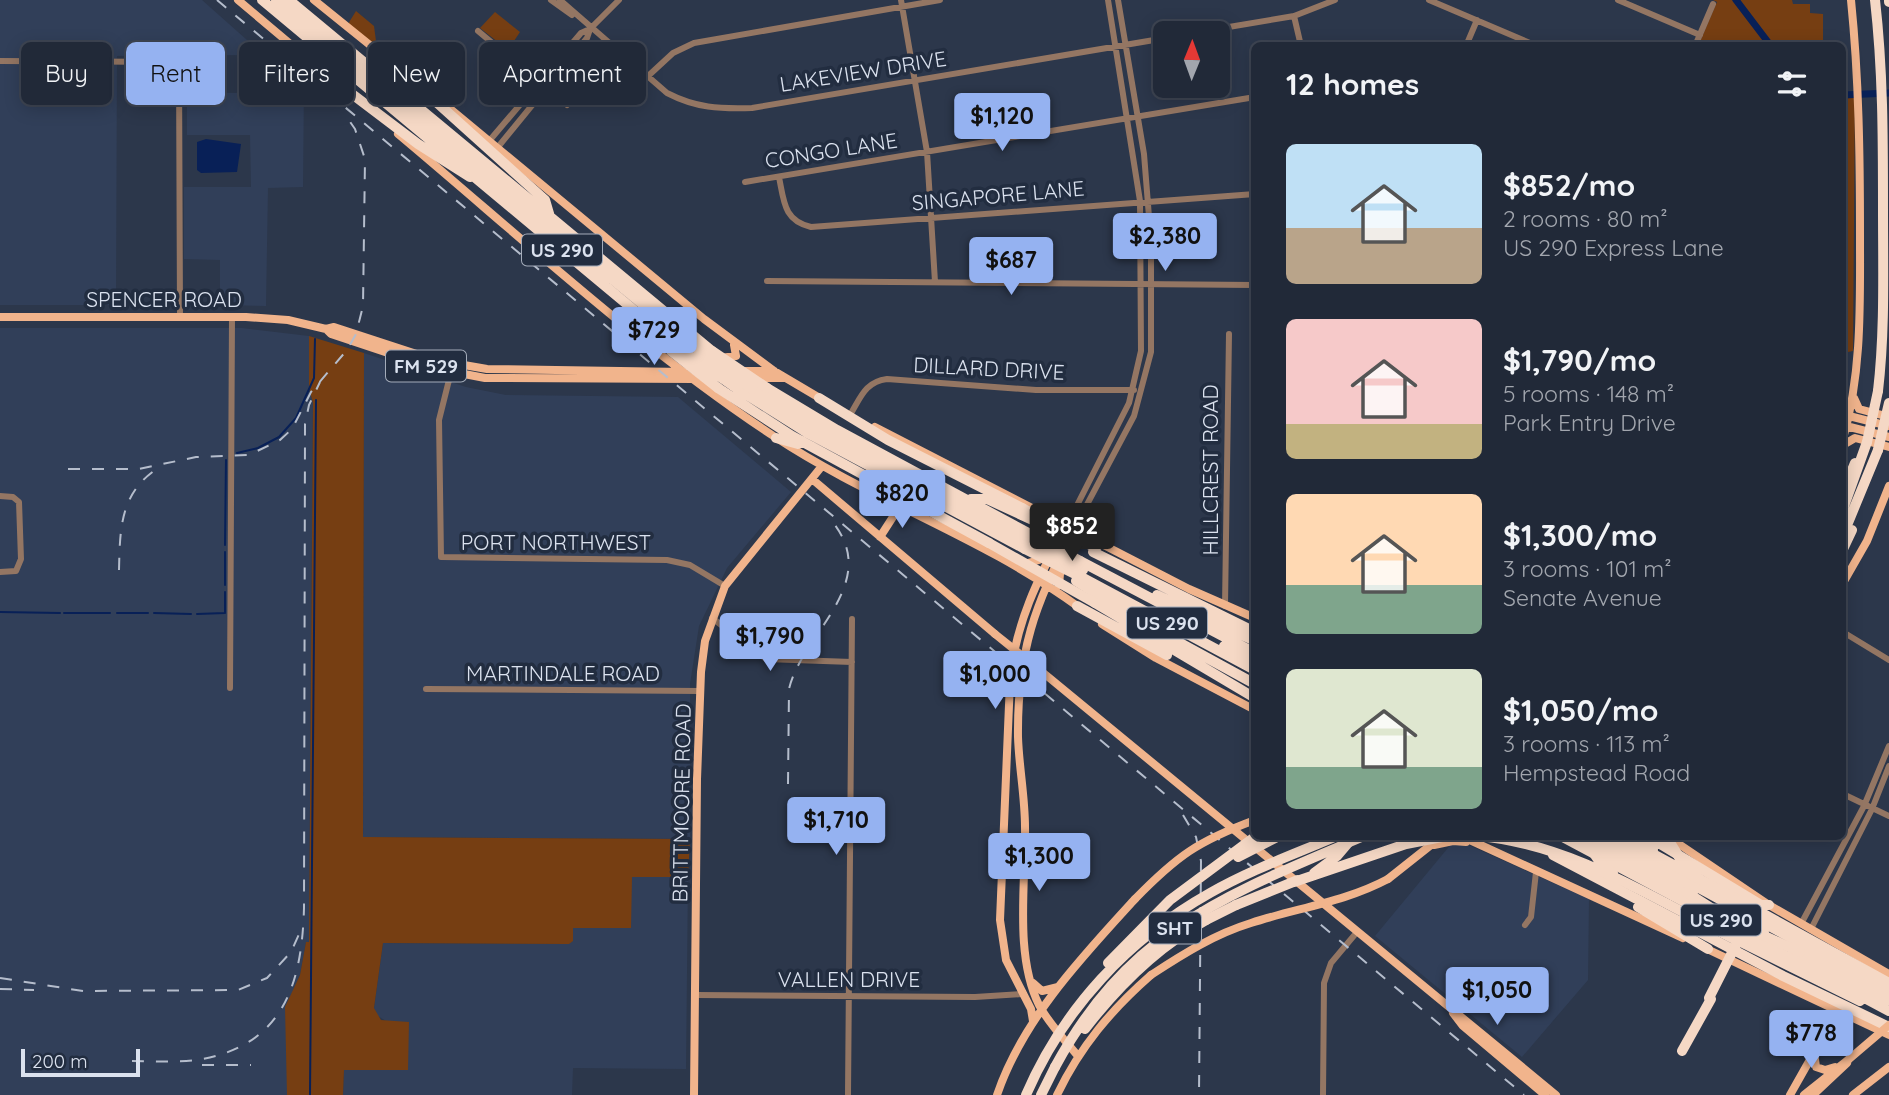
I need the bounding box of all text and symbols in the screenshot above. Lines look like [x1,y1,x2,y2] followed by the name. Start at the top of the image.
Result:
[1153,21,1230,98] north arrow
[1153,21,1230,98] map controls
[21,42,112,105] chip: Buy
[126,42,225,105] chip: Rent
[239,42,354,105] chip: Filters
[368,42,465,105] chip: New
[479,42,646,105] chip: Apartment
[778,45,948,97] street label: LAKEVIEW DRIVE
[1286,65,1419,103] text: 12 homes
[1773,65,1811,103] icon: filters
[945,94,1059,153] pin: $1,120
[970,101,1034,130] text: $1,120
[763,127,899,173] street label: CONGO LANE
[1503,166,1635,204] text: $852/mo
[1342,172,1426,256] icon: home
[911,175,1085,215] street label: SINGAPORE LANE
[1503,204,1668,233] text: 2 rooms · 80 m²
[1108,214,1222,273] pin: $2,380
[1129,221,1201,250] text: $2,380
[1503,233,1724,262] text: US 290 Express Lane
[522,234,602,266] road number: US 290
[970,238,1052,297] pin: $687
[985,245,1037,274] text: $687
[86,286,242,312] street label: SPENCER ROAD
[613,308,695,367] pin: $729
[628,315,680,344] text: $729
[1503,341,1656,379] text: $1,790/mo
[1342,347,1426,431] icon: home
[386,350,466,382] road number: FM 529
[913,351,1065,385] street label: DILLARD DRIVE
[1503,379,1674,408] text: 5 rooms · 148 m²
[1197,385,1223,555] street label: HILLCREST ROAD
[1503,408,1676,437] text: Park Entry Drive
[861,470,943,530] pin: $820
[875,478,929,507] text: $820
[1031,504,1113,563] pin: $852
[1046,511,1098,540] text: $852
[1503,516,1657,554] text: $1,300/mo
[1342,522,1426,606] icon: home
[461,529,651,555] street label: PORT NORTHWEST
[1503,554,1672,583] text: 3 rooms · 101 m²
[1503,583,1662,612] text: Senate Avenue
[1127,608,1207,638] road number: US 290
[713,614,827,673] pin: $1,790
[736,621,804,650] text: $1,790
[938,652,1052,711] pin: $1,000
[959,659,1031,688] text: $1,000
[466,660,660,686] street label: MARTINDALE ROAD
[1503,691,1658,729] text: $1,050/mo
[1342,697,1426,781] icon: home
[666,703,696,903] street label: BRITTMOORE ROAD
[1503,729,1670,758] text: 3 rooms · 113 m²
[1503,758,1690,787] text: Hempstead Road
[779,798,893,857] pin: $1,710
[803,805,869,834] text: $1,710
[982,834,1096,893] pin: $1,300
[1004,841,1074,870] text: $1,300
[1681,904,1761,936] road number: US 290
[1149,912,1201,944] road number: SHT
[778,966,920,992] street label: VALLEN DRIVE
[1440,968,1554,1027] pin: $1,050
[1462,975,1532,1004] text: $1,050
[1770,1010,1852,1070] pin: $778
[1785,1018,1837,1047] text: $778
[21,1046,140,1078] scale bar
[32,1049,88,1073] text: 200 m

